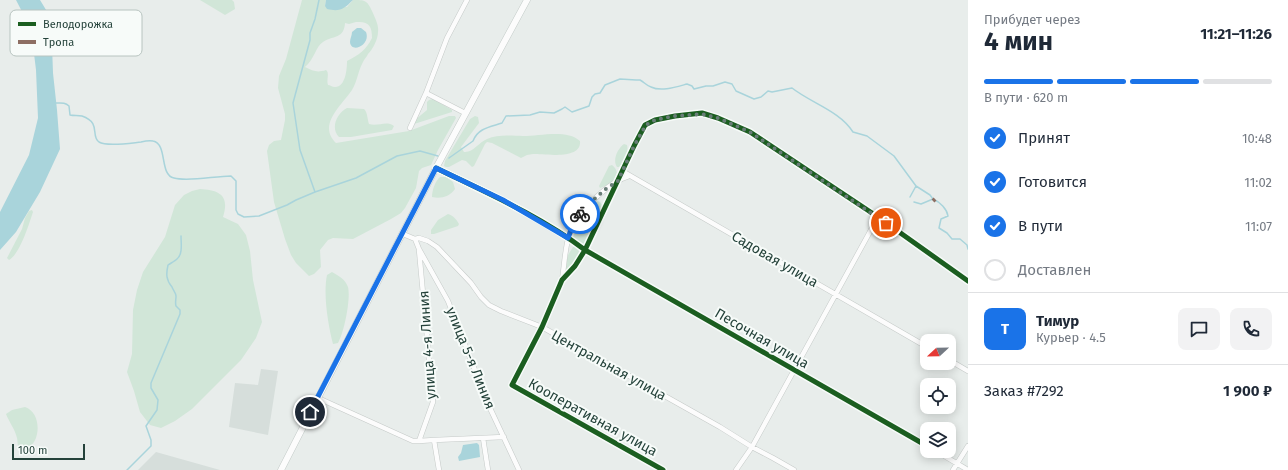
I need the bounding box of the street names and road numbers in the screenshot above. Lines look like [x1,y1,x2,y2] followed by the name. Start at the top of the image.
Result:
[728,228,821,291] street label: Садовая улица
[415,290,440,400] street label: улица 4-я Линия
[442,305,499,412] street label: улица 5-я Линия
[712,305,812,372] street label: Песочная улица
[548,327,669,404] street label: Центральная улица
[525,375,660,460] street label: Кооперативная улица

